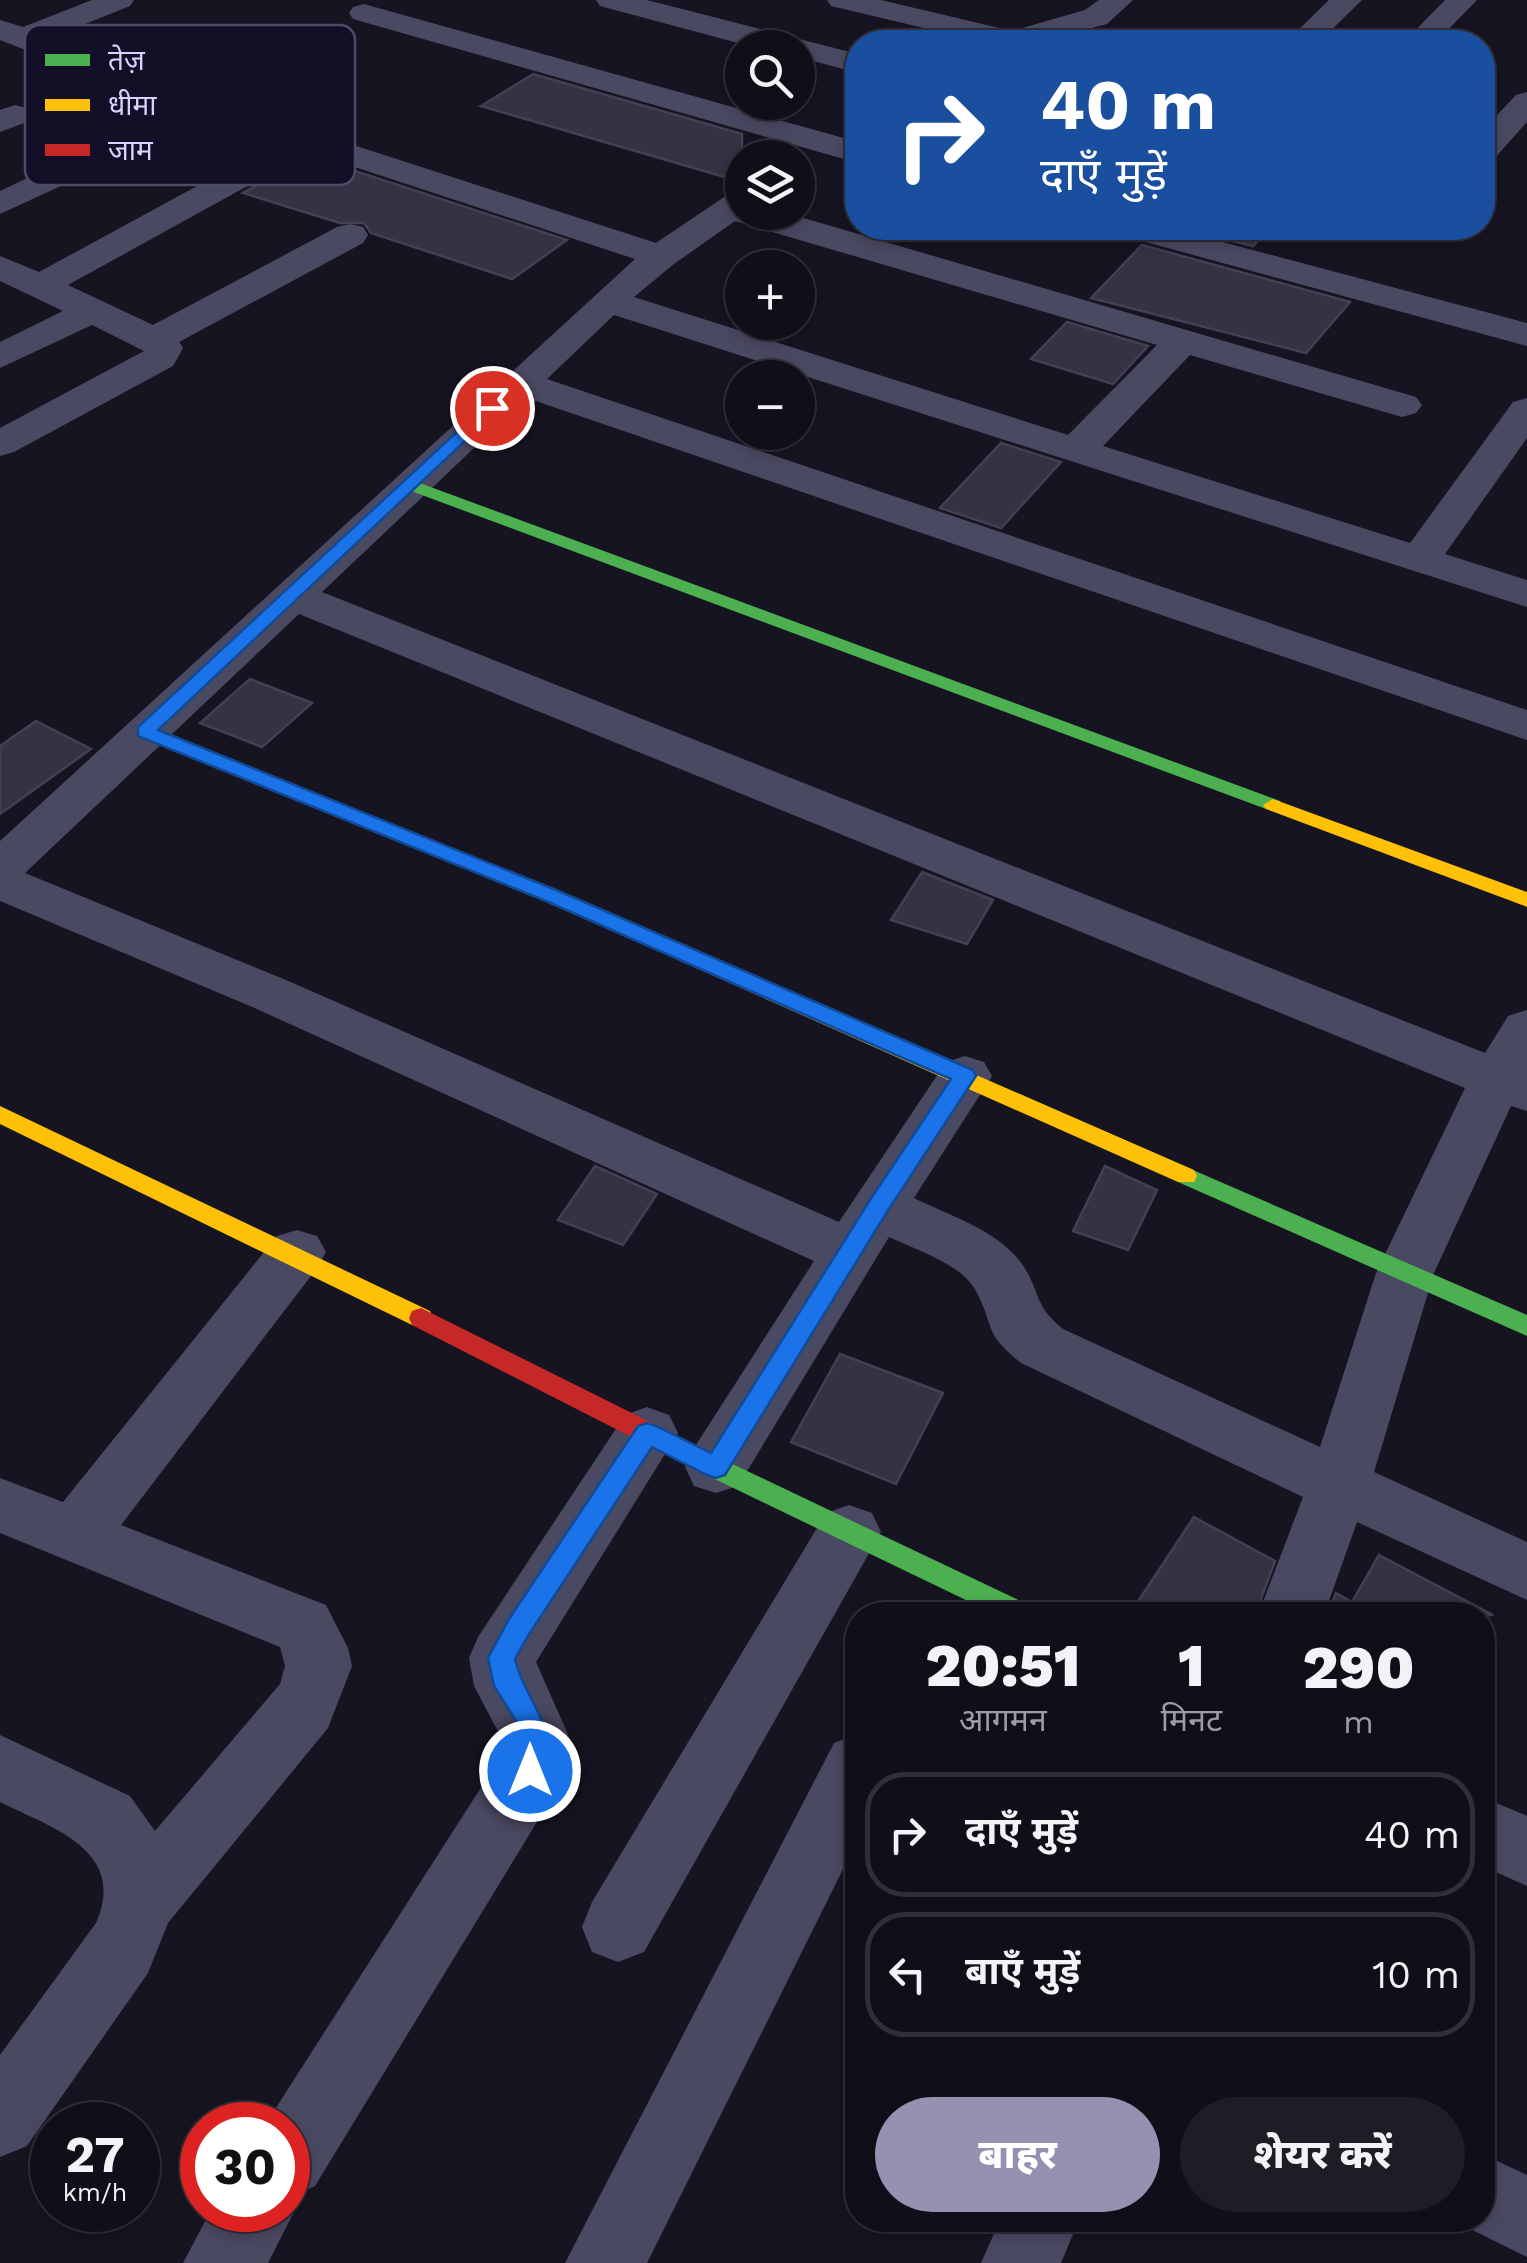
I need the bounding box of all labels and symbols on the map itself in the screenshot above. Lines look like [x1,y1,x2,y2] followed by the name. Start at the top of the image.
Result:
[25,25,355,185] legend
[108,44,146,77] text: तेज़
[108,89,157,122] text: धीमा
[108,134,154,167] text: जाम
[450,366,535,451] pin
[478,1719,582,1823] position arrow
[180,2102,310,2232] speed limit sign: 30

